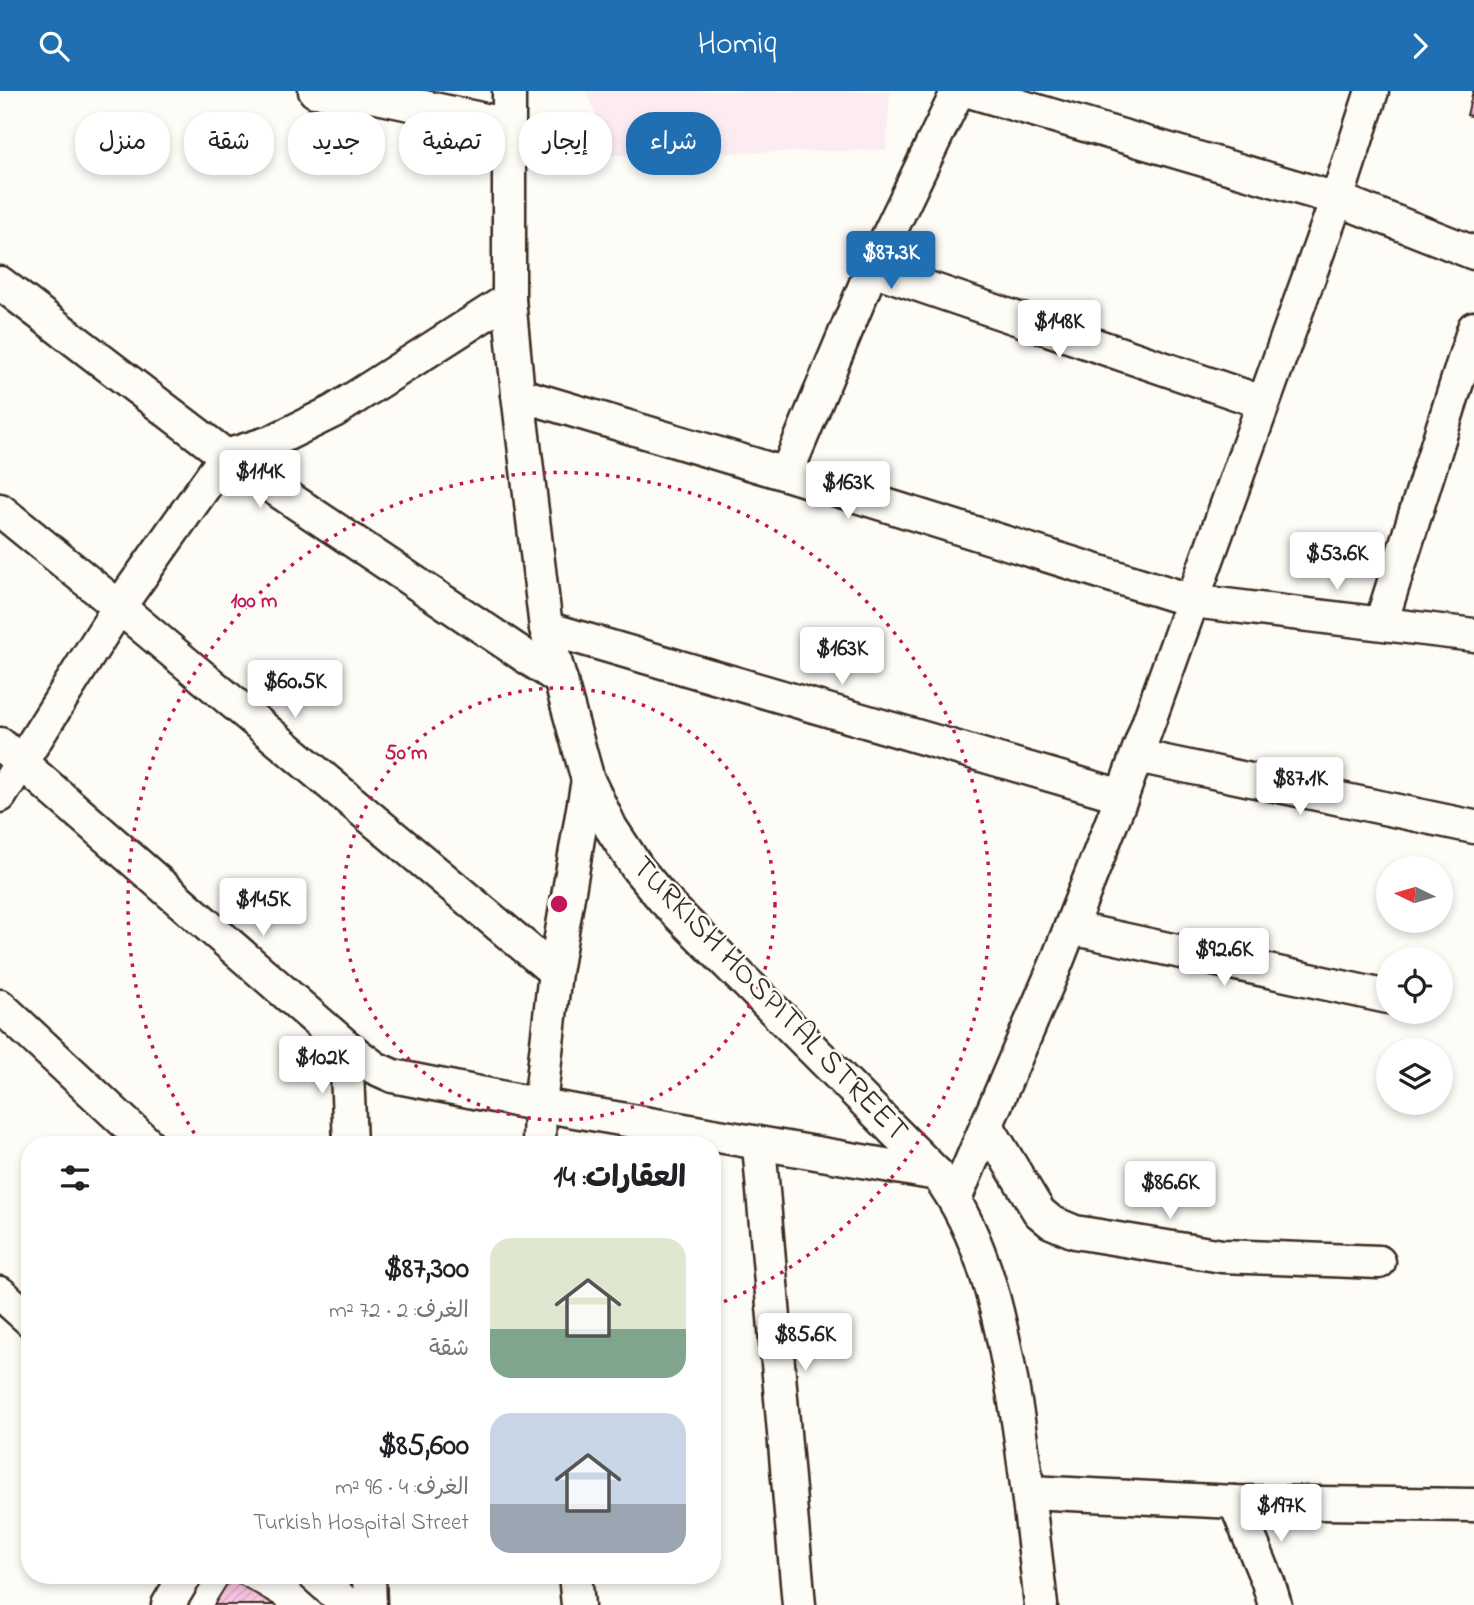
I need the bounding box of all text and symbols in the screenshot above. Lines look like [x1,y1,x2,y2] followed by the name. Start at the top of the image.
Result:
[697,22,777,69] text: Homiq
[35,27,73,65] icon: search
[1401,27,1439,65] icon: forward
[75,112,170,175] chip: منزل
[184,112,274,175] chip: شقة
[288,112,385,175] chip: جديد
[399,112,505,175] chip: تصفية
[519,112,612,175] chip: إيجار
[626,112,721,175] chip: شراء
[834,231,948,291] pin: $87.3K
[862,237,920,270] text: $87.3K
[1010,301,1108,360] pin: $148K
[1034,306,1084,339] text: $148K
[211,451,309,510] pin: $114K
[235,456,285,489] text: $114K
[799,461,897,521] pin: $163K
[822,467,874,500] text: $163K
[1280,533,1394,592] pin: $53.6K
[1306,538,1368,571] text: $53.6K
[231,587,277,617] text: 100 m
[793,627,891,687] pin: $163K
[816,633,868,666] text: $163K
[238,661,352,720] pin: $60.5K
[264,666,326,699] text: $60.5K
[385,739,427,769] text: 50 m
[1243,757,1357,817] pin: $87.1K
[1272,763,1328,796] text: $87.1K
[619,846,919,1154] street label: TURKISH HOSPITAL STREET
[1376,856,1452,933] north arrow
[1376,856,1453,1115] map controls
[214,879,312,938] pin: $145K
[235,884,291,917] text: $145K
[547,892,571,916] centre of rings
[1167,929,1281,988] pin: $92.6K
[1195,934,1253,967] text: $92.6K
[1376,947,1453,1024] button: locate
[273,1037,371,1096] pin: $102K
[1376,1038,1453,1115] button: layers
[295,1042,349,1075] text: $102K
[554,1157,686,1201] text: العقارات: 14
[56,1159,94,1197] icon: filters
[1113,1161,1227,1221] pin: $86.6K
[1141,1167,1199,1200] text: $86.6K
[384,1248,469,1292] text: $87,300
[546,1266,630,1350] icon: home
[329,1295,469,1328] text: الغرف: 2 · 72 m²
[748,1313,862,1373] pin: $85.6K
[774,1319,836,1352] text: $85.6K
[429,1333,469,1366] text: شقة
[378,1425,469,1469] text: $85,600
[546,1441,630,1525] icon: home
[335,1472,469,1505] text: الغرف: 4 · 96 m²
[1232,1485,1330,1544] pin: $197K
[1257,1490,1305,1523] text: $197K
[253,1507,469,1540] text: Turkish Hospital Street

